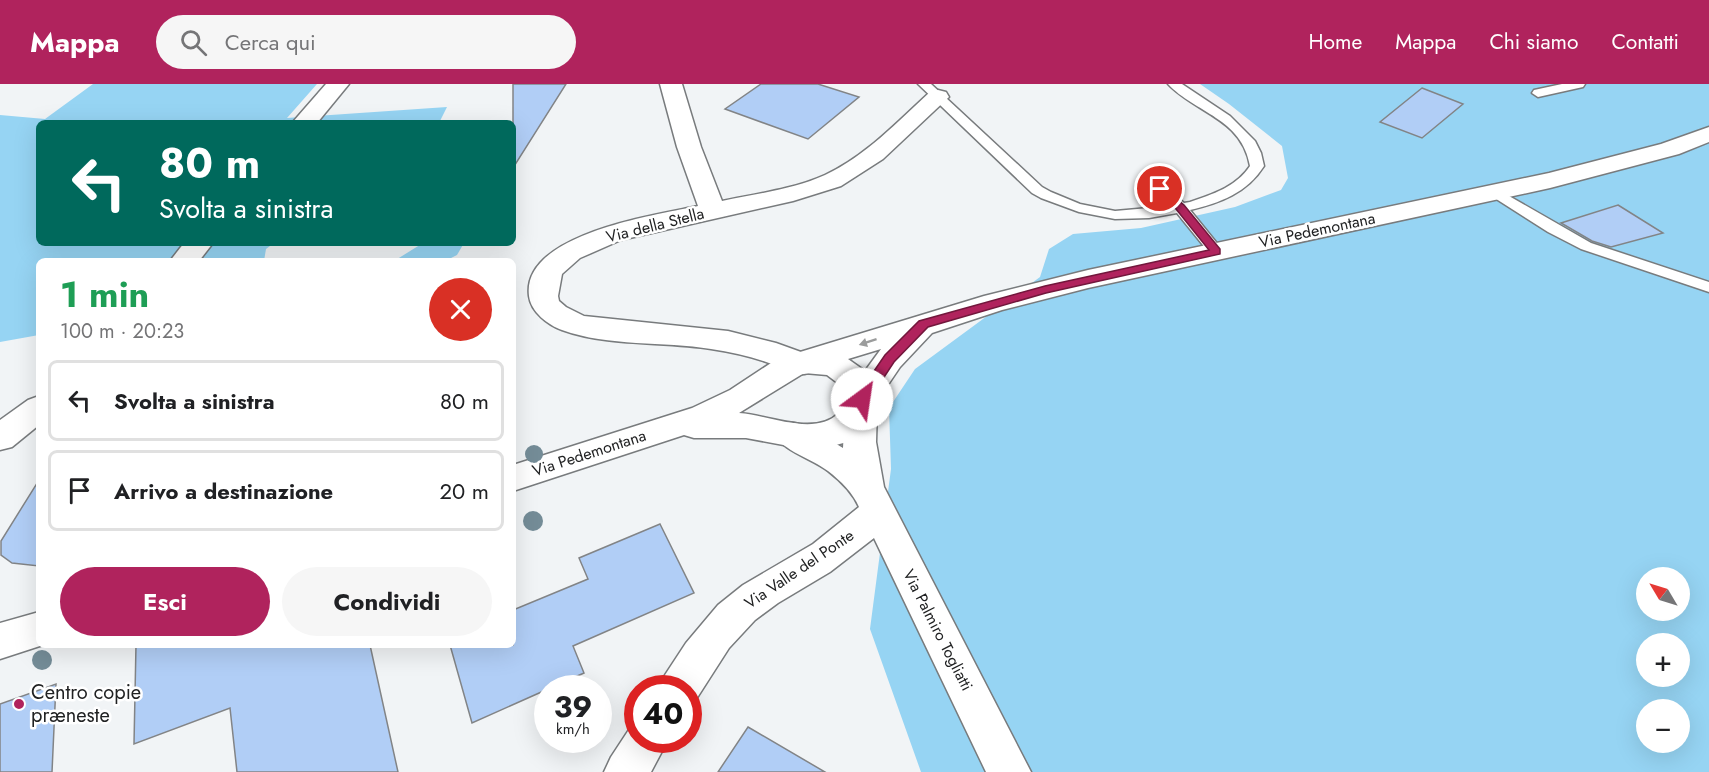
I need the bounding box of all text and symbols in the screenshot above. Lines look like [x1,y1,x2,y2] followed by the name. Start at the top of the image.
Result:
[156,15,576,69] search box
[30,22,120,63] text: Mappa
[177,26,210,59] icon: search
[225,26,316,58] text: Cerca qui
[1309,27,1362,57] text: Home
[1395,27,1456,57] text: Mappa
[1489,27,1578,57] text: Chi siamo
[1611,27,1679,57] text: Contatti
[159,133,260,194] text: 80 m
[60,144,138,222] icon: left
[1134,163,1185,214] pin
[1143,172,1176,205] icon: arrive
[159,189,334,228] text: Svolta a sinistra
[604,202,706,248] street label: Via della Stella
[1257,206,1377,254] street label: Via Pedemontana
[60,268,149,320] text: 1 min
[429,278,492,341] button: close
[60,317,184,346] text: 100 m · 20:23
[859,338,877,347] one-way arrow
[830,367,894,431] position arrow
[63,384,96,417] icon: left
[114,385,275,417] text: Svolta a sinistra
[440,385,489,417] text: 80 m
[529,424,649,482] street label: Via Pedemontana
[63,474,96,507] icon: arrive
[114,475,333,507] text: Arrivo a destinazione
[440,475,489,507] text: 20 m
[740,524,858,614] street label: Via Valle del Ponte
[897,565,979,695] street label: Via Palmiro Togliatti
[60,567,270,636] button: Esci
[282,567,492,636] button: Condividi
[1636,567,1690,621] north arrow
[1636,567,1690,753] map controls
[1636,633,1690,687] button: +
[624,675,702,753] speed limit sign: 40
[31,678,141,730] place label: Centro copie præneste
[554,685,592,728] text: 39
[12,697,26,711] marker: Centro copie præneste
[1636,699,1690,753] button: −
[556,718,590,740] text: km/h

